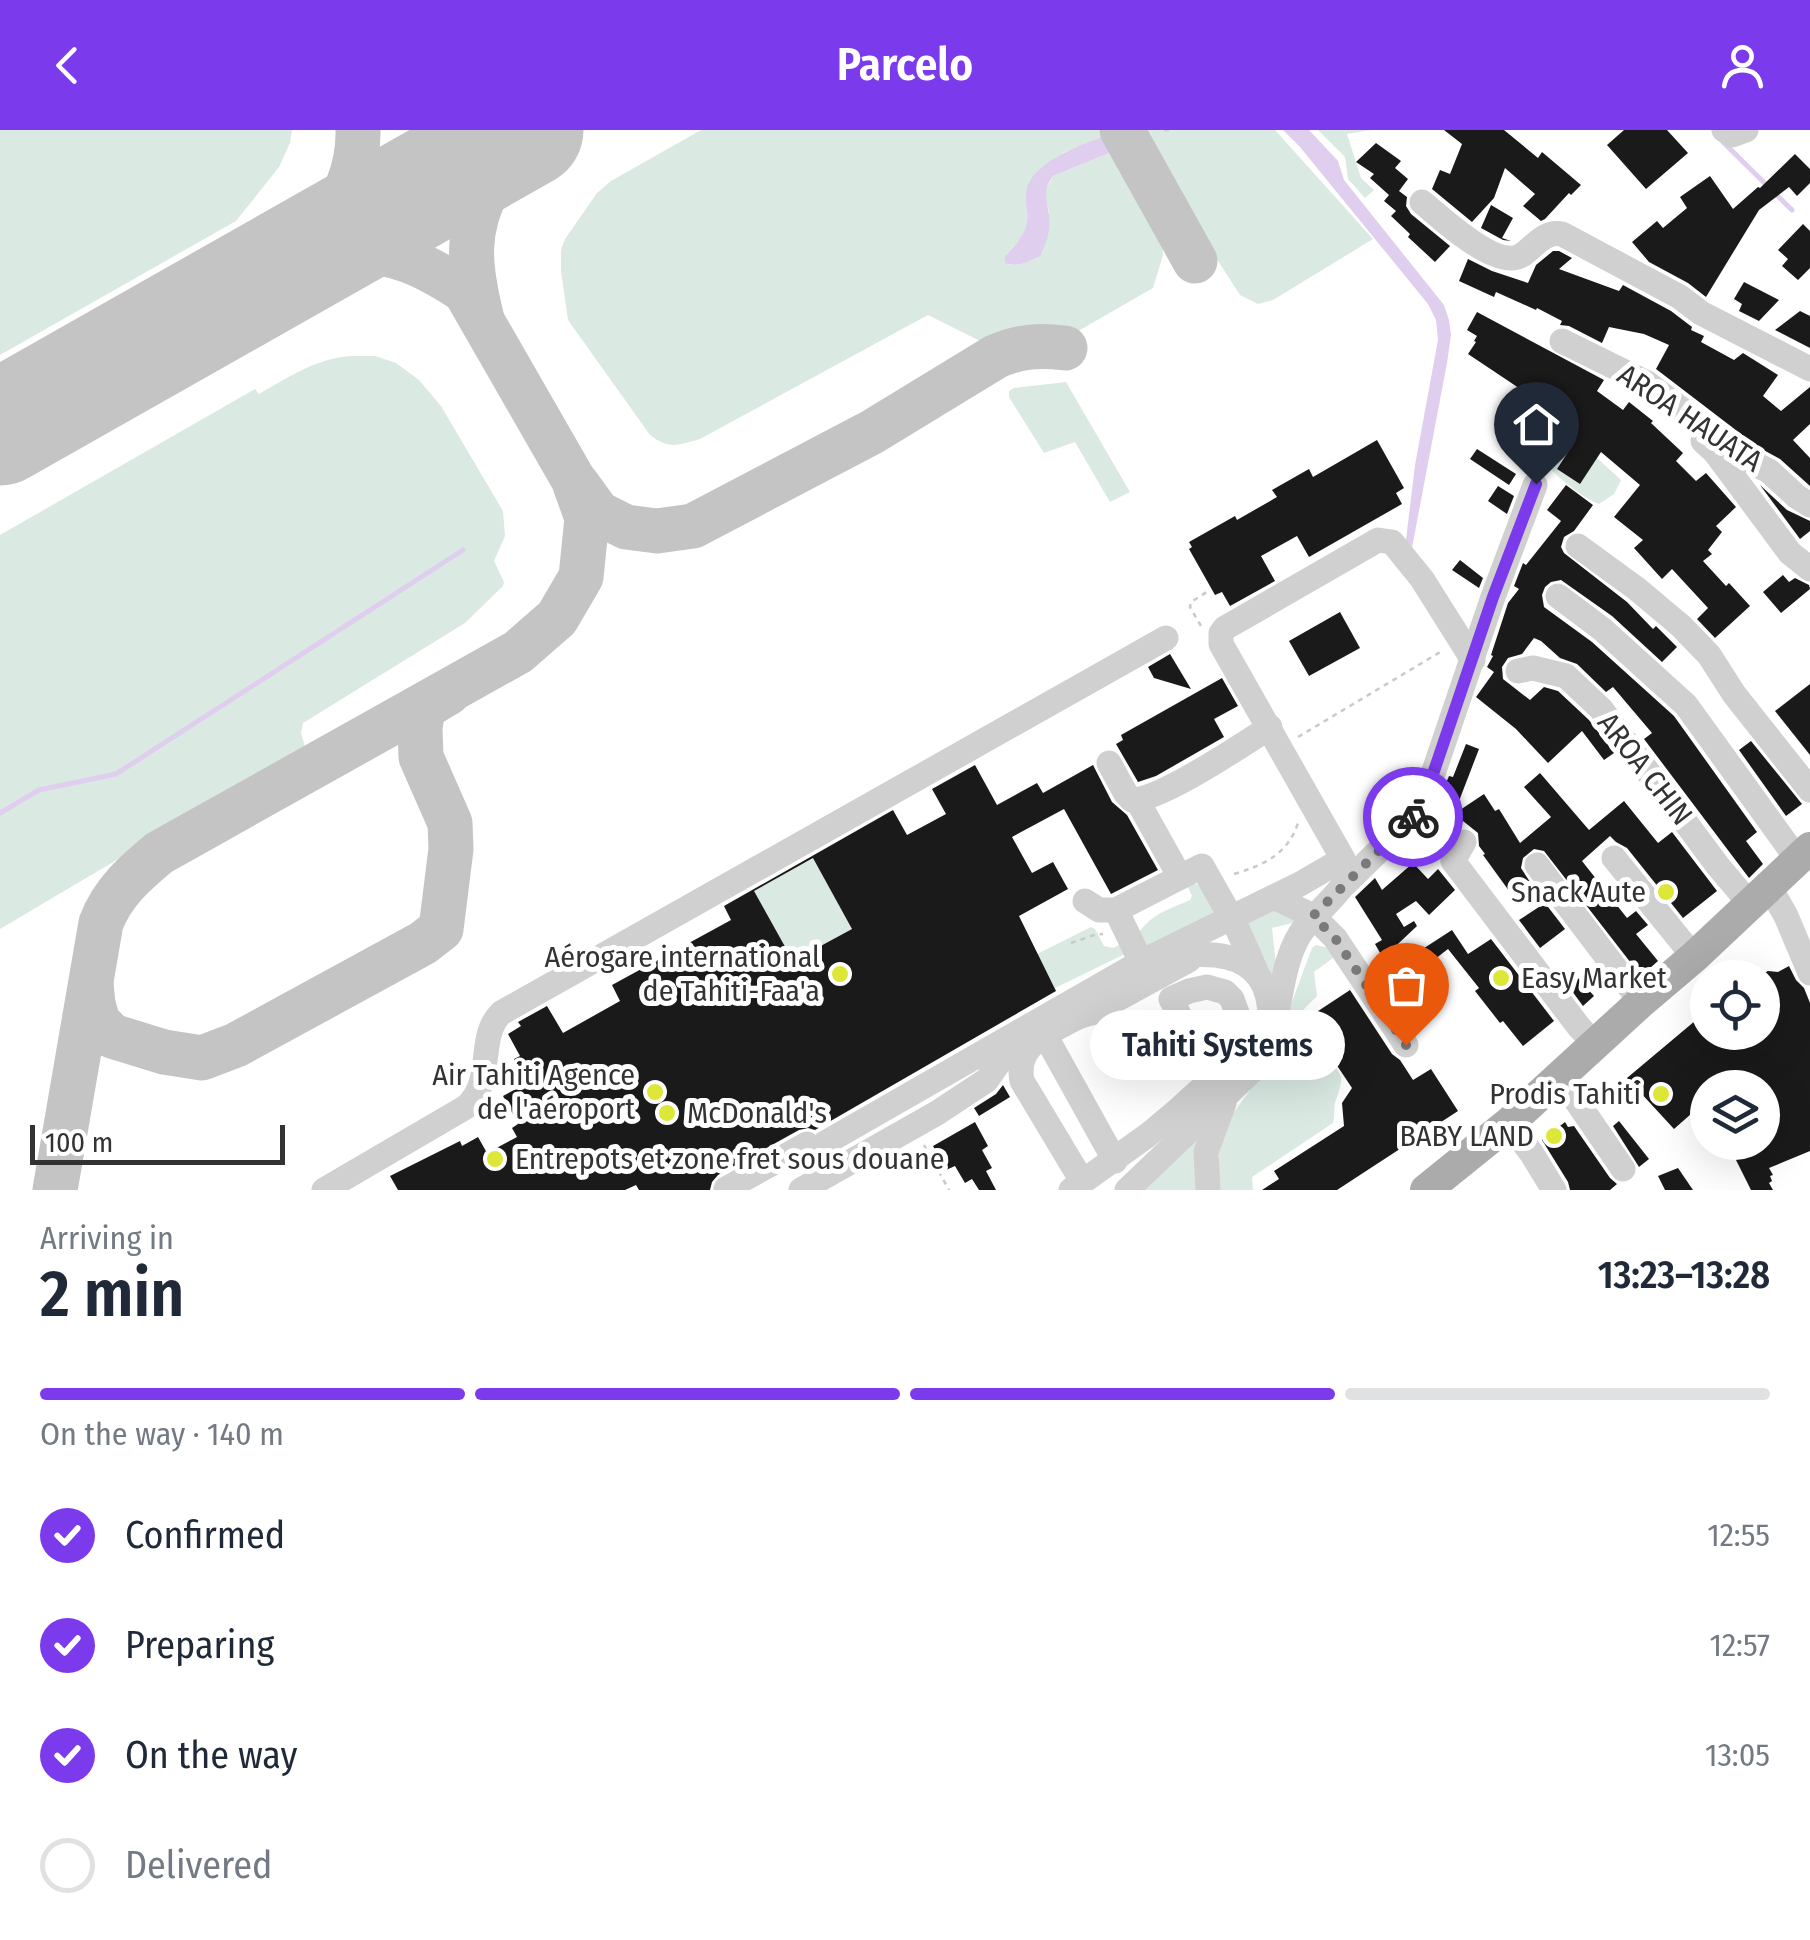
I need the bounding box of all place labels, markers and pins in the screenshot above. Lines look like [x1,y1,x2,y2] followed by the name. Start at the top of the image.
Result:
[1494,382,1579,485] pin
[1511,874,1646,910] place label: Snack Aute
[1655,881,1677,903] marker: Snack Aute
[544,939,820,1009] place label: Aérogare international de Tahiti-Faa'a
[1364,943,1449,1046] pin
[1521,960,1667,996] place label: Easy Market
[829,963,851,985] marker: Aérogare international de Tahiti-Faa'a
[1490,967,1512,989] marker: Easy Market
[1091,1010,1346,1080] callout: Tahiti Systems
[432,1057,635,1127] place label: Air Tahiti Agence de l'aéroport
[1489,1076,1641,1112] place label: Prodis Tahiti
[644,1081,666,1103] marker: Air Tahiti Agence de l'aéroport
[1650,1083,1672,1105] marker: Prodis Tahiti
[687,1095,827,1131] place label: McDonald's
[656,1102,678,1124] marker: McDonald's
[1400,1118,1534,1154] place label: BABY LAND
[1543,1125,1565,1147] marker: BABY LAND
[515,1141,945,1177] place label: Entrepots et zone fret sous douane
[484,1148,506,1170] marker: Entrepots et zone fret sous douane

